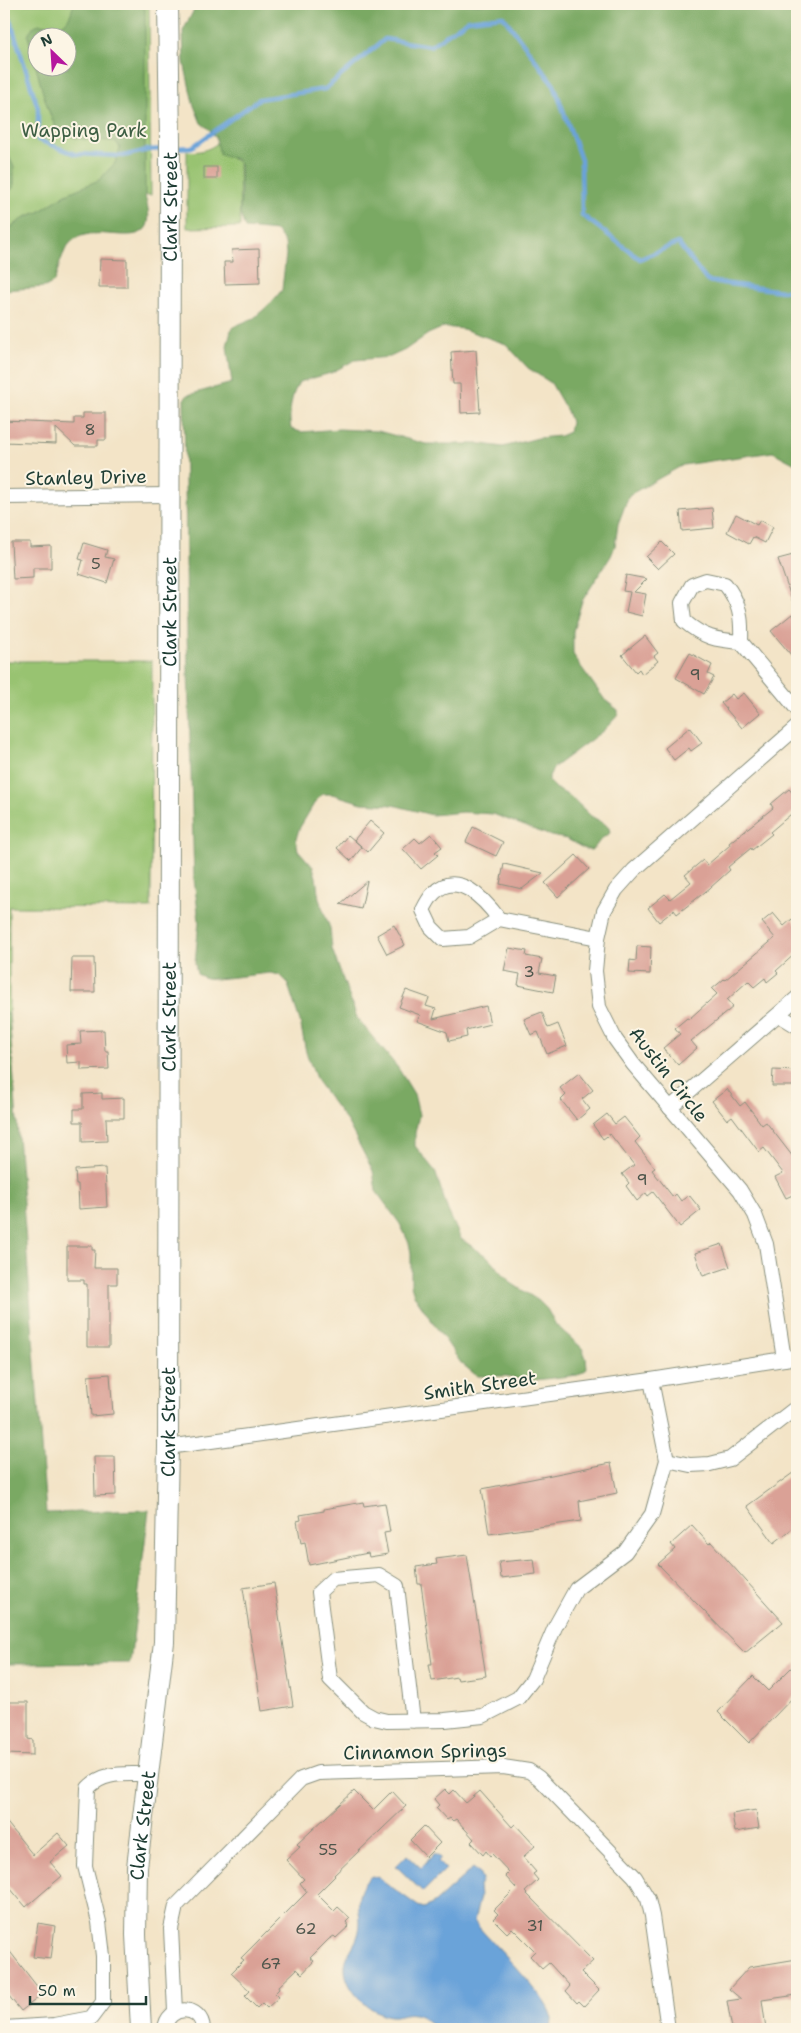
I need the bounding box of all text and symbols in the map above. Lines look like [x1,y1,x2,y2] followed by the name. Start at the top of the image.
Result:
[28,28,78,78] north arrow
[38,30,55,51] text: N
[21,118,147,143] park label: Wapping Park
[158,152,183,262] street label: Clark Street
[84,419,96,440] house number: 8
[25,464,147,491] street label: Stanley Drive
[91,553,101,574] house number: 5
[157,557,182,667] street label: Clark Street
[689,664,701,685] house number: 9
[523,961,535,982] house number: 3
[157,962,182,1072] street label: Clark Street
[623,1021,714,1127] street label: Austin Circle
[636,1169,648,1190] house number: 9
[422,1365,538,1406] street label: Smith Street
[155,1367,181,1477] street label: Clark Street
[343,1738,507,1765] street label: Cinnamon Springs
[125,1769,161,1881] street label: Clark Street
[318,1839,338,1860] house number: 55
[526,1915,544,1936] house number: 31
[295,1918,317,1939] house number: 62
[261,1953,281,1974] house number: 67
[30,1973,146,2005] scale bar
[38,1981,76,2001] text: 50 m

